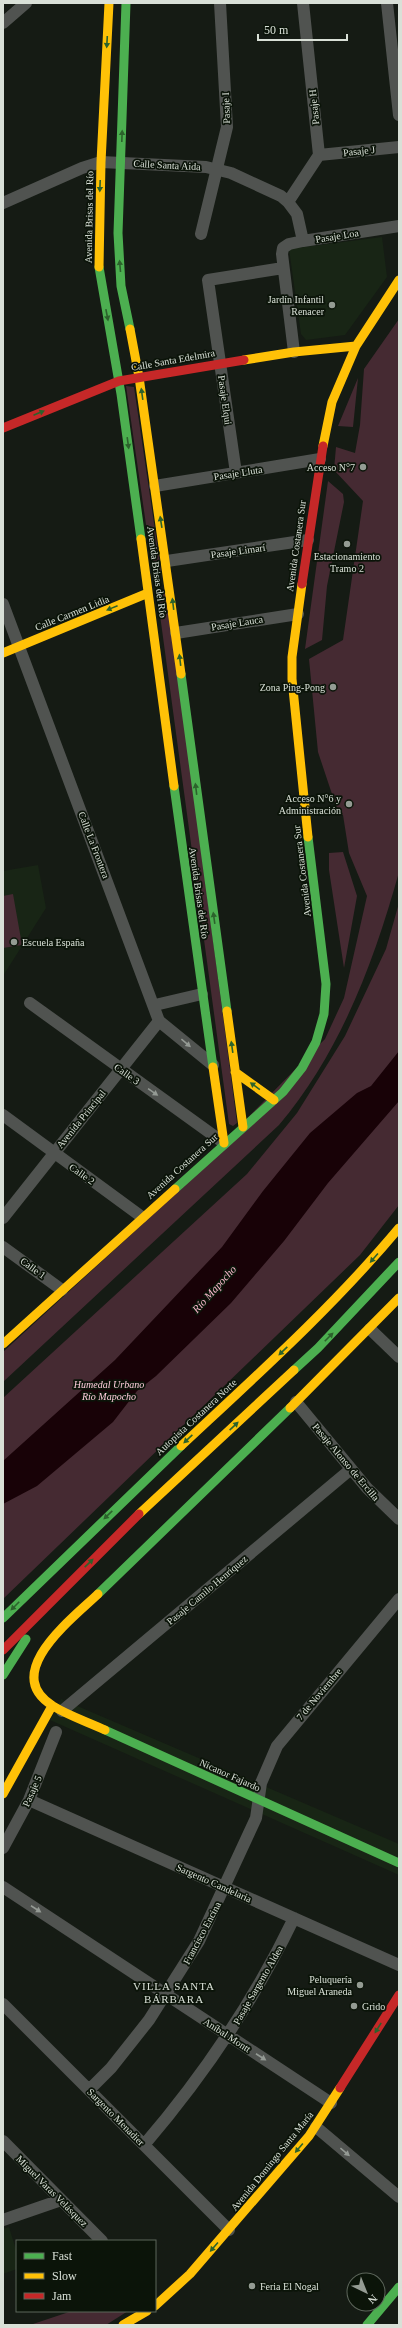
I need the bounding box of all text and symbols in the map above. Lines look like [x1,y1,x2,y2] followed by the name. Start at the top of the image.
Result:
[258,16,347,42] scale bar
[264,23,289,37] text: 50 m
[104,36,110,49] one-way arrow
[307,89,321,125] street label: Pasaje H
[220,92,232,124] street label: Pasaje I
[118,130,125,142] one-way arrow
[343,144,376,158] street label: Pasaje J
[133,158,201,172] street label: Calle Santa Aida
[83,171,95,263] street label: Avenida Brisas del Río
[97,180,103,193] one-way arrow
[315,227,360,245] street label: Pasaje Loa
[116,260,123,272] one-way arrow
[268,294,325,317] place label: Jardín Infantil Renacer
[327,300,337,310] marker: Jardín Infantil Renacer
[104,309,110,321] one-way arrow
[130,347,216,373] street label: Calle Santa Edelmira
[216,375,234,426] street label: Pasaje Elqui
[138,388,144,400] one-way arrow
[33,410,44,416] one-way arrow
[125,437,131,449] one-way arrow
[307,462,355,473] place label: Acceso N°7
[358,462,368,472] marker: Acceso N°7
[213,464,264,482] street label: Pasaje Lluta
[284,499,308,592] street label: Avenida Costanera Sur
[158,516,164,529] one-way arrow
[145,526,169,618] street label: Avenida Brisas del Río
[342,539,352,549] marker: Estacionamiento Tramo 2
[210,542,266,560] street label: Pasaje Limarí
[314,551,380,574] place label: Estacionamiento Tramo 2
[33,593,111,633] street label: Calle Carmen Lidia
[170,598,176,610] one-way arrow
[106,606,118,612] one-way arrow
[210,613,264,633] street label: Pasaje Lauca
[177,654,183,667] one-way arrow
[260,682,325,693] place label: Zona Ping-Pong
[328,682,338,692] marker: Zona Ping-Pong
[193,783,199,796] one-way arrow
[279,793,341,816] place label: Acceso N°6 y Administración
[344,799,354,809] marker: Acceso N°6 y Administración
[76,810,112,880] street label: Calle La Frontera
[291,824,313,917] street label: Avenida Costanera Sur
[187,847,211,939] street label: Avenida Brisas del Río
[211,912,217,924] one-way arrow
[9,937,19,947] marker: Escuela España
[22,937,85,948] place label: Escuela España
[181,1038,191,1047] one-way arrow
[229,1041,235,1053] one-way arrow
[112,1061,142,1087] street label: Calle 3
[250,1082,260,1090] one-way arrow
[54,1087,108,1150] street label: Avenida Principal
[148,1088,158,1096] one-way arrow
[144,1131,220,1201] street label: Avenida Costanera Sur
[67,1161,97,1187] street label: Calle 2
[370,1253,379,1262] one-way arrow
[18,1255,48,1281] street label: Calle 1
[189,1262,239,1316] water label: Río Mapocho
[324,1332,334,1342] one-way arrow
[278,1346,288,1356] one-way arrow
[153,1376,239,1457] street label: Autopista Costanera Norte
[73,1379,144,1402] park label: Humedal Urbano Río Mapocho
[310,1421,382,1503] street label: Pasaje Alonso de Ercilla
[230,1422,239,1431] one-way arrow
[183,1435,193,1444] one-way arrow
[103,1510,113,1519] one-way arrow
[165,1553,250,1627] street label: Pasaje Camilo Henríquez
[84,1558,94,1568] one-way arrow
[10,1601,20,1611] one-way arrow
[294,1665,344,1722] street label: 7 de Noviembre
[198,1757,262,1793] street label: Nicanor Fajardo
[20,1774,44,1808] street label: Pasaje 5
[175,1861,254,1905] street label: Sargento Candelaria
[181,1899,223,1966] street label: Francisco Encina
[30,1905,41,1913] one-way arrow
[231,1943,285,2026] street label: Pasaje Sargento Aldea
[287,1974,353,1997] place label: Peluquería Miguel Araneda
[133,1980,215,2005] district label: VILLA SANTA BÁRBARA
[355,1980,365,1990] marker: Peluquería Miguel Araneda
[349,2001,359,2011] marker: Grido
[362,2001,385,2012] place label: Grido
[201,2016,253,2054] street label: Aníbal Montt
[375,2022,382,2034] one-way arrow
[256,2053,266,2061] one-way arrow
[85,2086,147,2148] street label: Sargento Menadier
[229,2109,316,2213] street label: Avenida Domingo Santa María
[294,2142,303,2153] one-way arrow
[340,2147,351,2156] one-way arrow
[14,2153,90,2229] street label: Miguel Varas Velásquez
[16,2240,156,2312] legend
[210,2241,219,2252] one-way arrow
[52,2249,73,2263] text: Fast
[52,2269,77,2283] text: Slow
[346,2272,386,2312] north arrow
[247,2281,257,2291] marker: Feria El Nogal
[260,2281,319,2292] place label: Feria El Nogal
[52,2289,72,2303] text: Jam
[366,2292,380,2306] text: N

